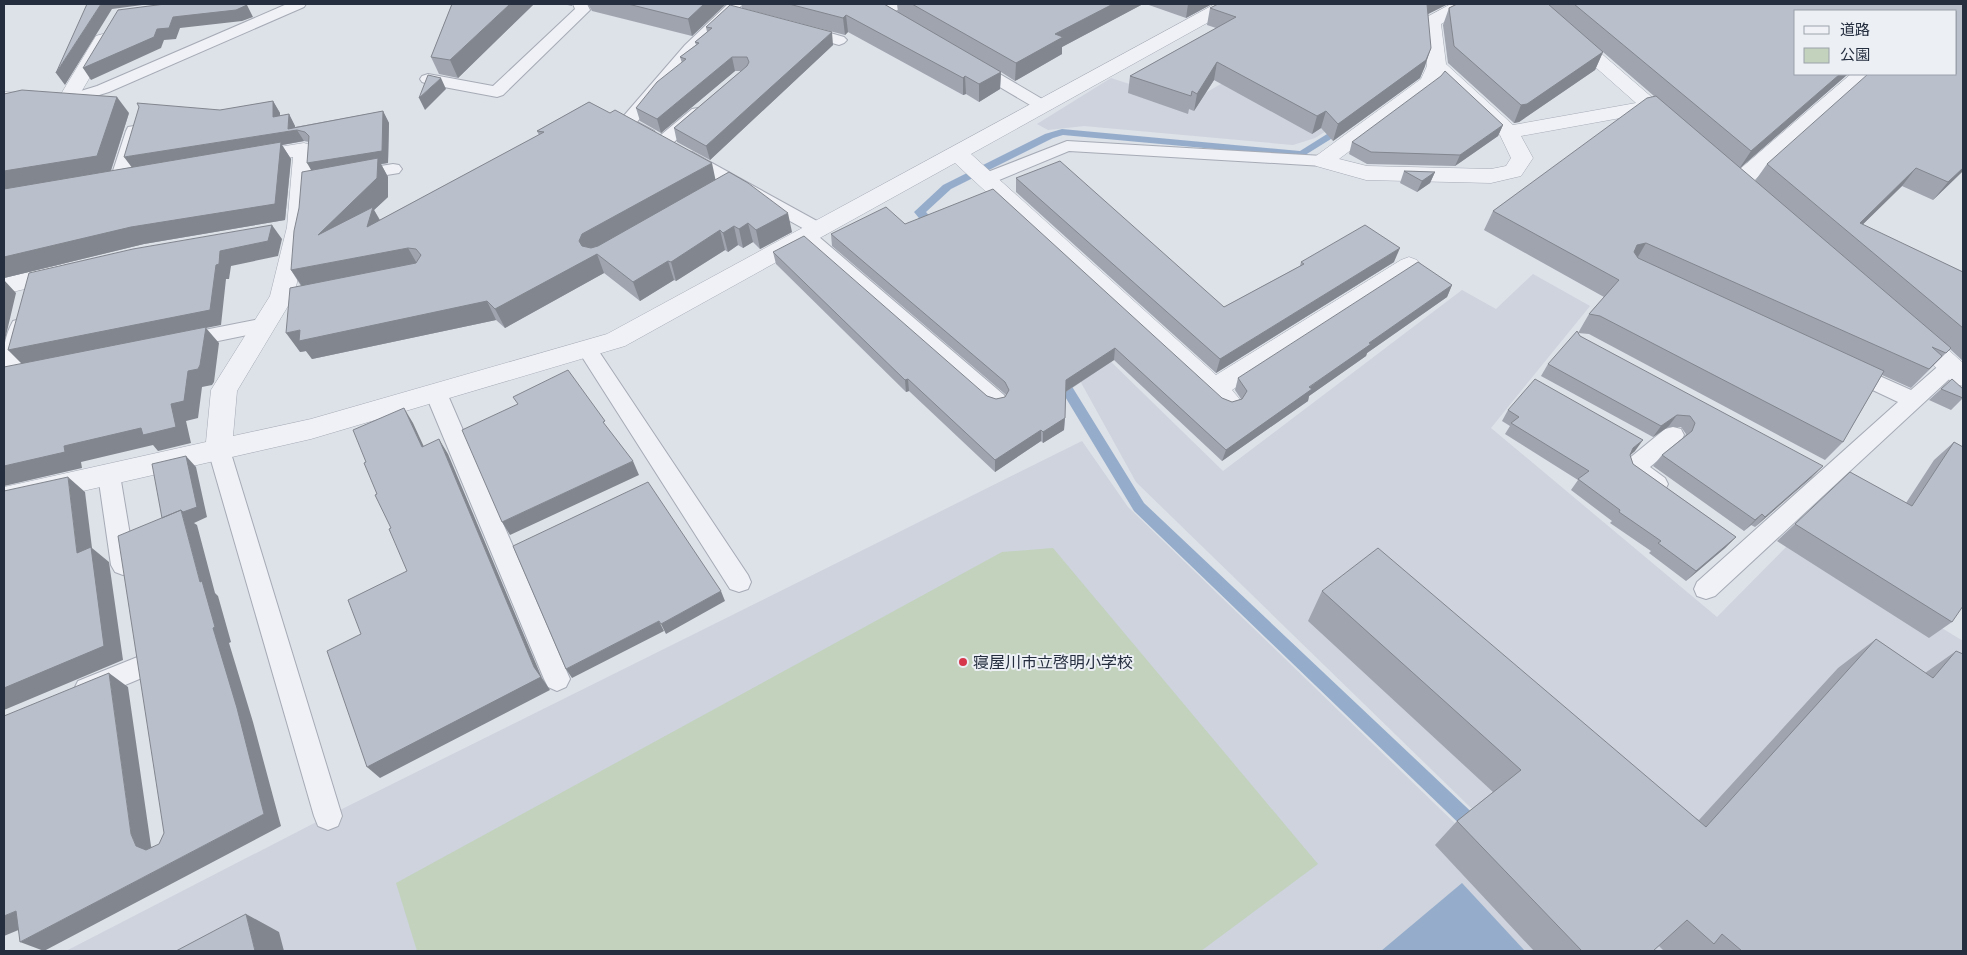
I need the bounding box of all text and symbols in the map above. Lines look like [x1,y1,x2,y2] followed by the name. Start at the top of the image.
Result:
[1794,10,1957,75] legend
[1840,21,1870,39] text: 道路
[1840,46,1870,64] text: 公園
[973,653,1133,672] place label: 寝屋川市立啓明小学校
[957,656,969,668] marker: 寝屋川市立啓明小学校

